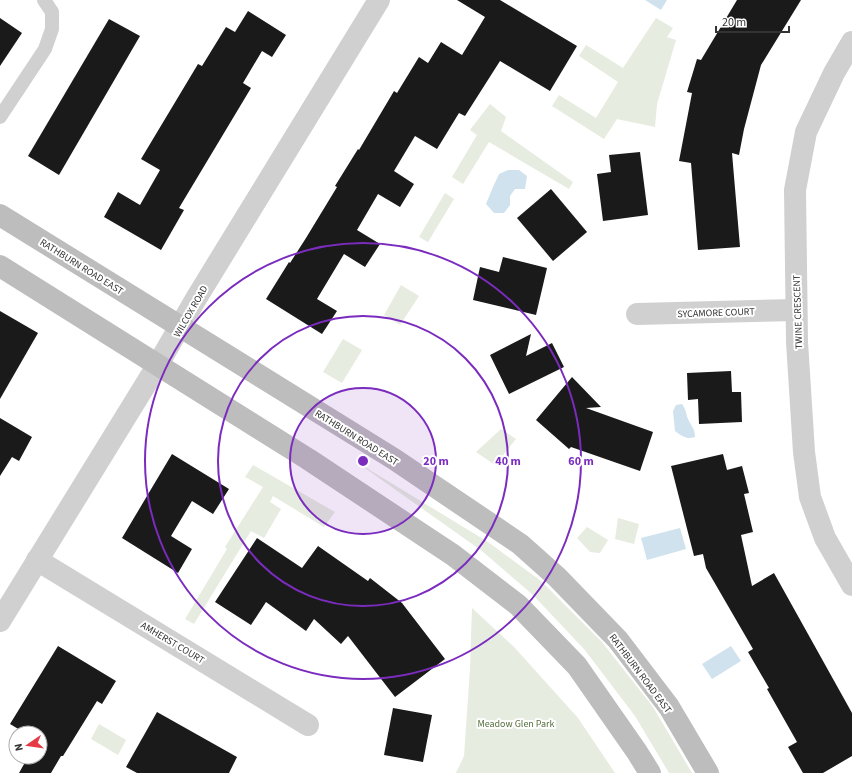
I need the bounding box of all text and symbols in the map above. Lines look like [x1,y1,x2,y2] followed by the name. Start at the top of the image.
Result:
[716,8,789,34] scale bar
[722,14,746,31] text: 20 m
[37,235,126,299] street label: RATHBURN ROAD EAST
[790,274,806,349] street label: TWINE CRESCENT
[170,283,211,340] street label: WILCOX ROAD
[677,305,756,321] street label: SYCAMORE COURT
[312,406,401,470] street label: RATHBURN ROAD EAST
[423,453,449,470] text: 20 m
[495,453,521,470] text: 40 m
[568,453,594,470] text: 60 m
[356,454,370,468] centre of rings
[138,618,207,668] street label: AMHERST COURT
[606,631,675,717] street label: RATHBURN ROAD EAST
[477,717,555,731] park label: Meadow Glen Park
[8,725,48,765] north arrow
[11,742,27,752] text: N

